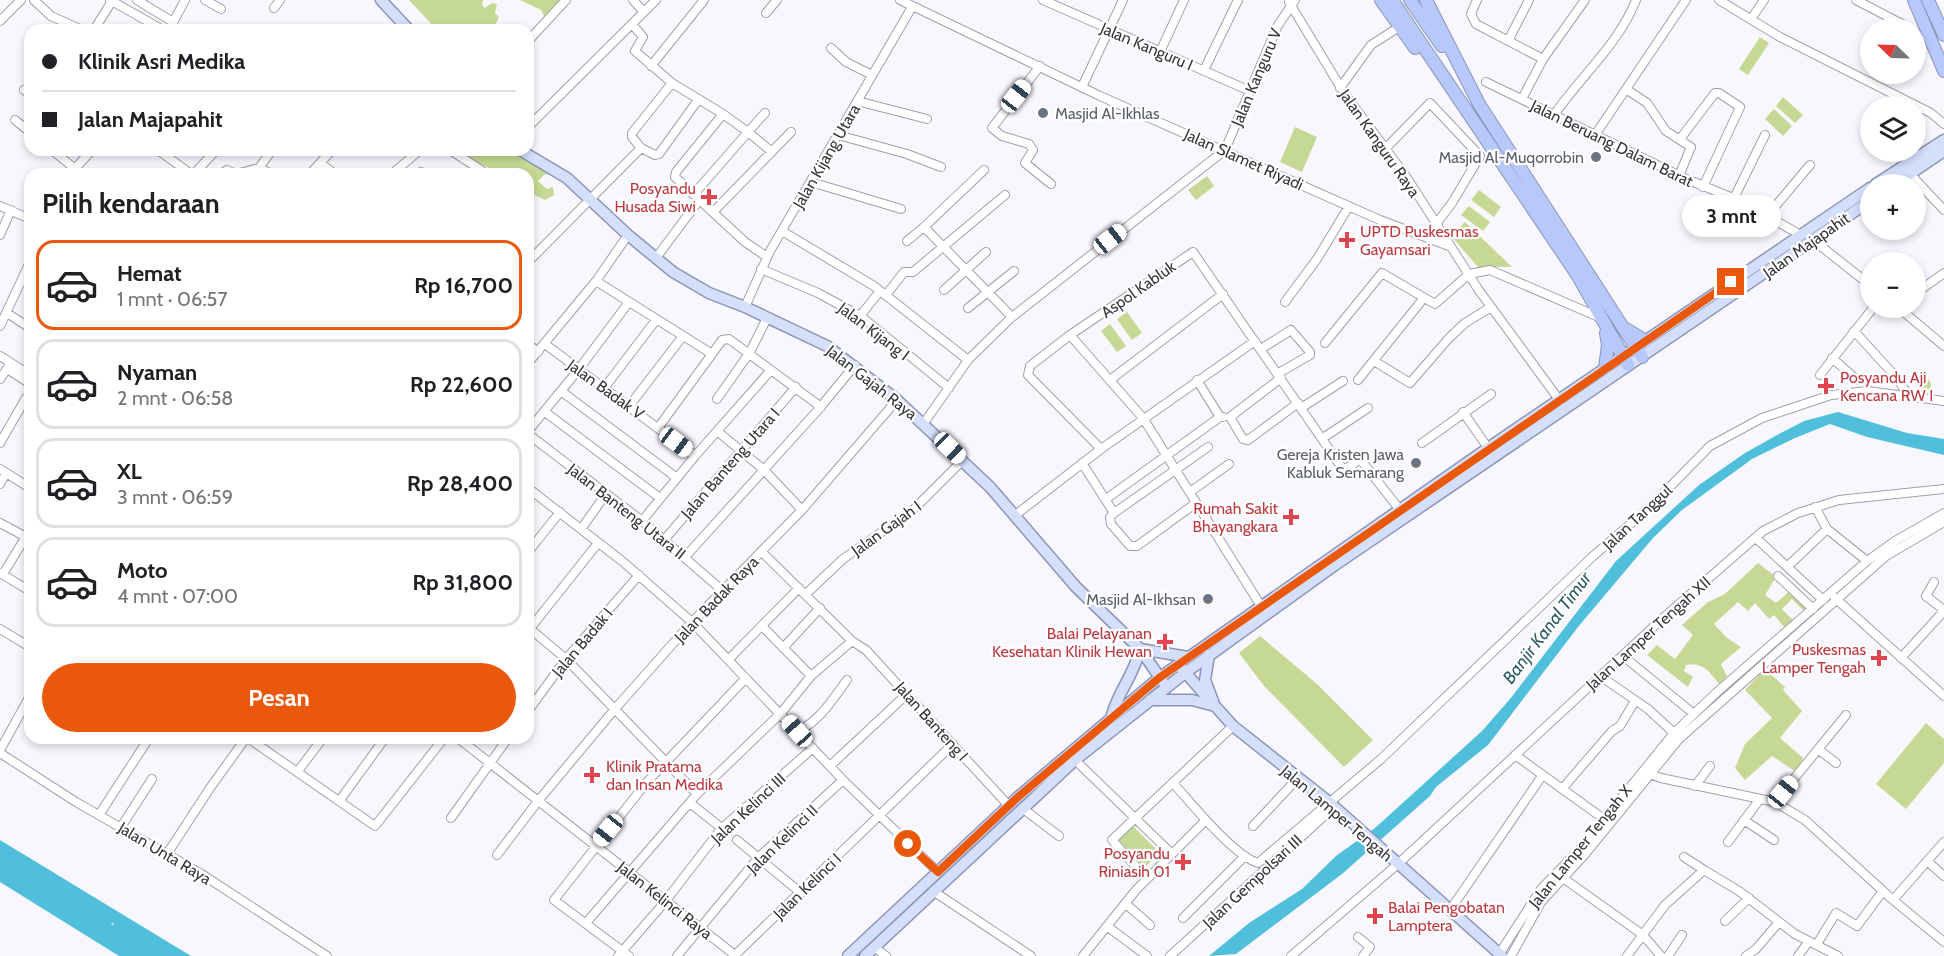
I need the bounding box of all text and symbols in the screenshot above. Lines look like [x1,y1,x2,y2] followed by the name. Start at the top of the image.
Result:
[1097,18,1196,75] street label: Jalan Kanguru I
[1860,18,1926,84] north arrow
[1860,18,1926,318] map controls
[1227,25,1286,130] street label: Jalan Kanguru V
[78,48,245,75] text: Klinik Asri Medika
[998,76,1034,116] car
[1335,85,1424,201] street label: Jalan Kanguru Raya
[1527,95,1697,191] street label: Jalan Beruang Dalam Barat
[1860,96,1926,162] button: layers
[788,100,864,213] street label: Jalan Kijang Utara
[1055,104,1160,123] place label: Masjid Al-Ikhlas
[78,106,223,133] text: Jalan Majapahit
[1036,106,1050,120] marker: Masjid Al-Ikhlas
[1180,124,1306,194] street label: Jalan Slamet Riyadi
[1438,148,1584,167] place label: Masjid Al-Muqorrobin
[1589,150,1603,164] marker: Masjid Al-Muqorrobin
[1860,174,1926,240] button: +
[614,179,696,216] place label: Posyandu Husada Siwi
[42,187,220,220] text: Pilih kendaraan
[700,188,718,206] marker: Posyandu Husada Siwi
[1682,195,1780,237] callout: 3 mnt
[1706,204,1757,228] text: 3 mnt
[1759,208,1854,283] street label: Jalan Majapahit
[1090,221,1130,257] car
[1360,222,1479,259] place label: UPTD Puskesmas Gayamsari
[1338,231,1356,249] marker: UPTD Puskesmas Gayamsari
[1860,252,1926,318] button: −
[1097,256,1180,322] street label: Aspol Kabluk
[45,258,99,312] icon: car
[117,260,182,287] text: Hemat
[1717,268,1744,295] route end
[414,272,513,299] text: Rp 16,700
[117,287,227,311] text: 1 mnt · 06:57
[834,298,913,364] street label: Jalan Kijang I
[822,340,921,424] street label: Jalan Gajah Raya
[563,355,648,424] street label: Jalan Badak V
[45,357,99,411] icon: car
[117,359,197,386] text: Nyaman
[1840,368,1933,405] place label: Posyandu Aji Kencana RW I
[410,371,513,398] text: Rp 22,600
[1817,377,1835,395] marker: Posyandu Aji Kencana RW I
[117,386,233,410] text: 2 mnt · 06:58
[676,404,784,523] street label: Jalan Banteng Utara I
[656,424,696,460] car
[931,429,969,467] car
[1277,445,1405,482] place label: Gereja Kristen Jawa Kabluk Semarang
[45,456,99,510] icon: car
[1409,456,1423,470] marker: Gereja Kristen Jawa Kabluk Semarang
[117,458,142,485] text: XL
[563,459,690,563] street label: Jalan Banteng Utara II
[407,470,513,497] text: Rp 28,400
[1598,480,1676,555] street label: Jalan Tanggul
[117,485,233,509] text: 3 mnt · 06:59
[847,497,925,561] street label: Jalan Gajah I
[1193,499,1279,536] place label: Rumah Sakit Bhayangkara
[1282,508,1300,526] marker: Rumah Sakit Bhayangkara
[670,552,763,647] street label: Jalan Badak Raya
[45,555,99,609] icon: car
[117,557,168,584] text: Moto
[1498,567,1597,688] water label: Banjir Kanal Timur
[412,569,513,596] text: Rp 31,800
[1581,572,1715,695] street label: Jalan Lamper Tengah XII
[117,584,238,608] text: 4 mnt · 07:00
[1086,590,1196,609] place label: Masjid Al-Ikhsan
[1201,592,1215,606] marker: Masjid Al-Ikhsan
[547,604,617,681] street label: Jalan Badak I
[992,624,1152,661] place label: Balai Pelayanan Kesehatan Klinik Hewan
[1156,633,1174,651] marker: Balai Pelayanan Kesehatan Klinik Hewan
[1762,640,1866,677] place label: Puskesmas Lamper Tengah
[1870,649,1888,667] marker: Puskesmas Lamper Tengah
[42,663,516,732] button: Pesan
[891,677,972,765] street label: Jalan Banteng I
[778,712,816,750] car
[606,757,723,794] place label: Klinik Pratama dan Insan Medika
[1276,761,1396,866] street label: Jalan Lamper Tengah
[583,766,601,784] marker: Klinik Pratama dan Insan Medika
[707,769,789,847] street label: Jalan Kelinci III
[1765,772,1801,812] car
[1524,781,1636,912] street label: Jalan Lamper Tengah X
[743,801,821,877] street label: Jalan Kelinci II
[590,810,626,850] car
[114,818,215,889] street label: Jalan Unta Raya
[894,830,921,857] route start
[1198,831,1306,933] street label: Jalan Gempolsari III
[1098,844,1170,881] place label: Posyandu Riniasih 01
[769,849,845,924] street label: Jalan Kelinci I
[1174,853,1192,871] marker: Posyandu Riniasih 01
[613,857,716,944] street label: Jalan Kelinci Raya
[1388,898,1505,935] place label: Balai Pengobatan Lamptera
[1366,907,1384,925] marker: Balai Pengobatan Lamptera

